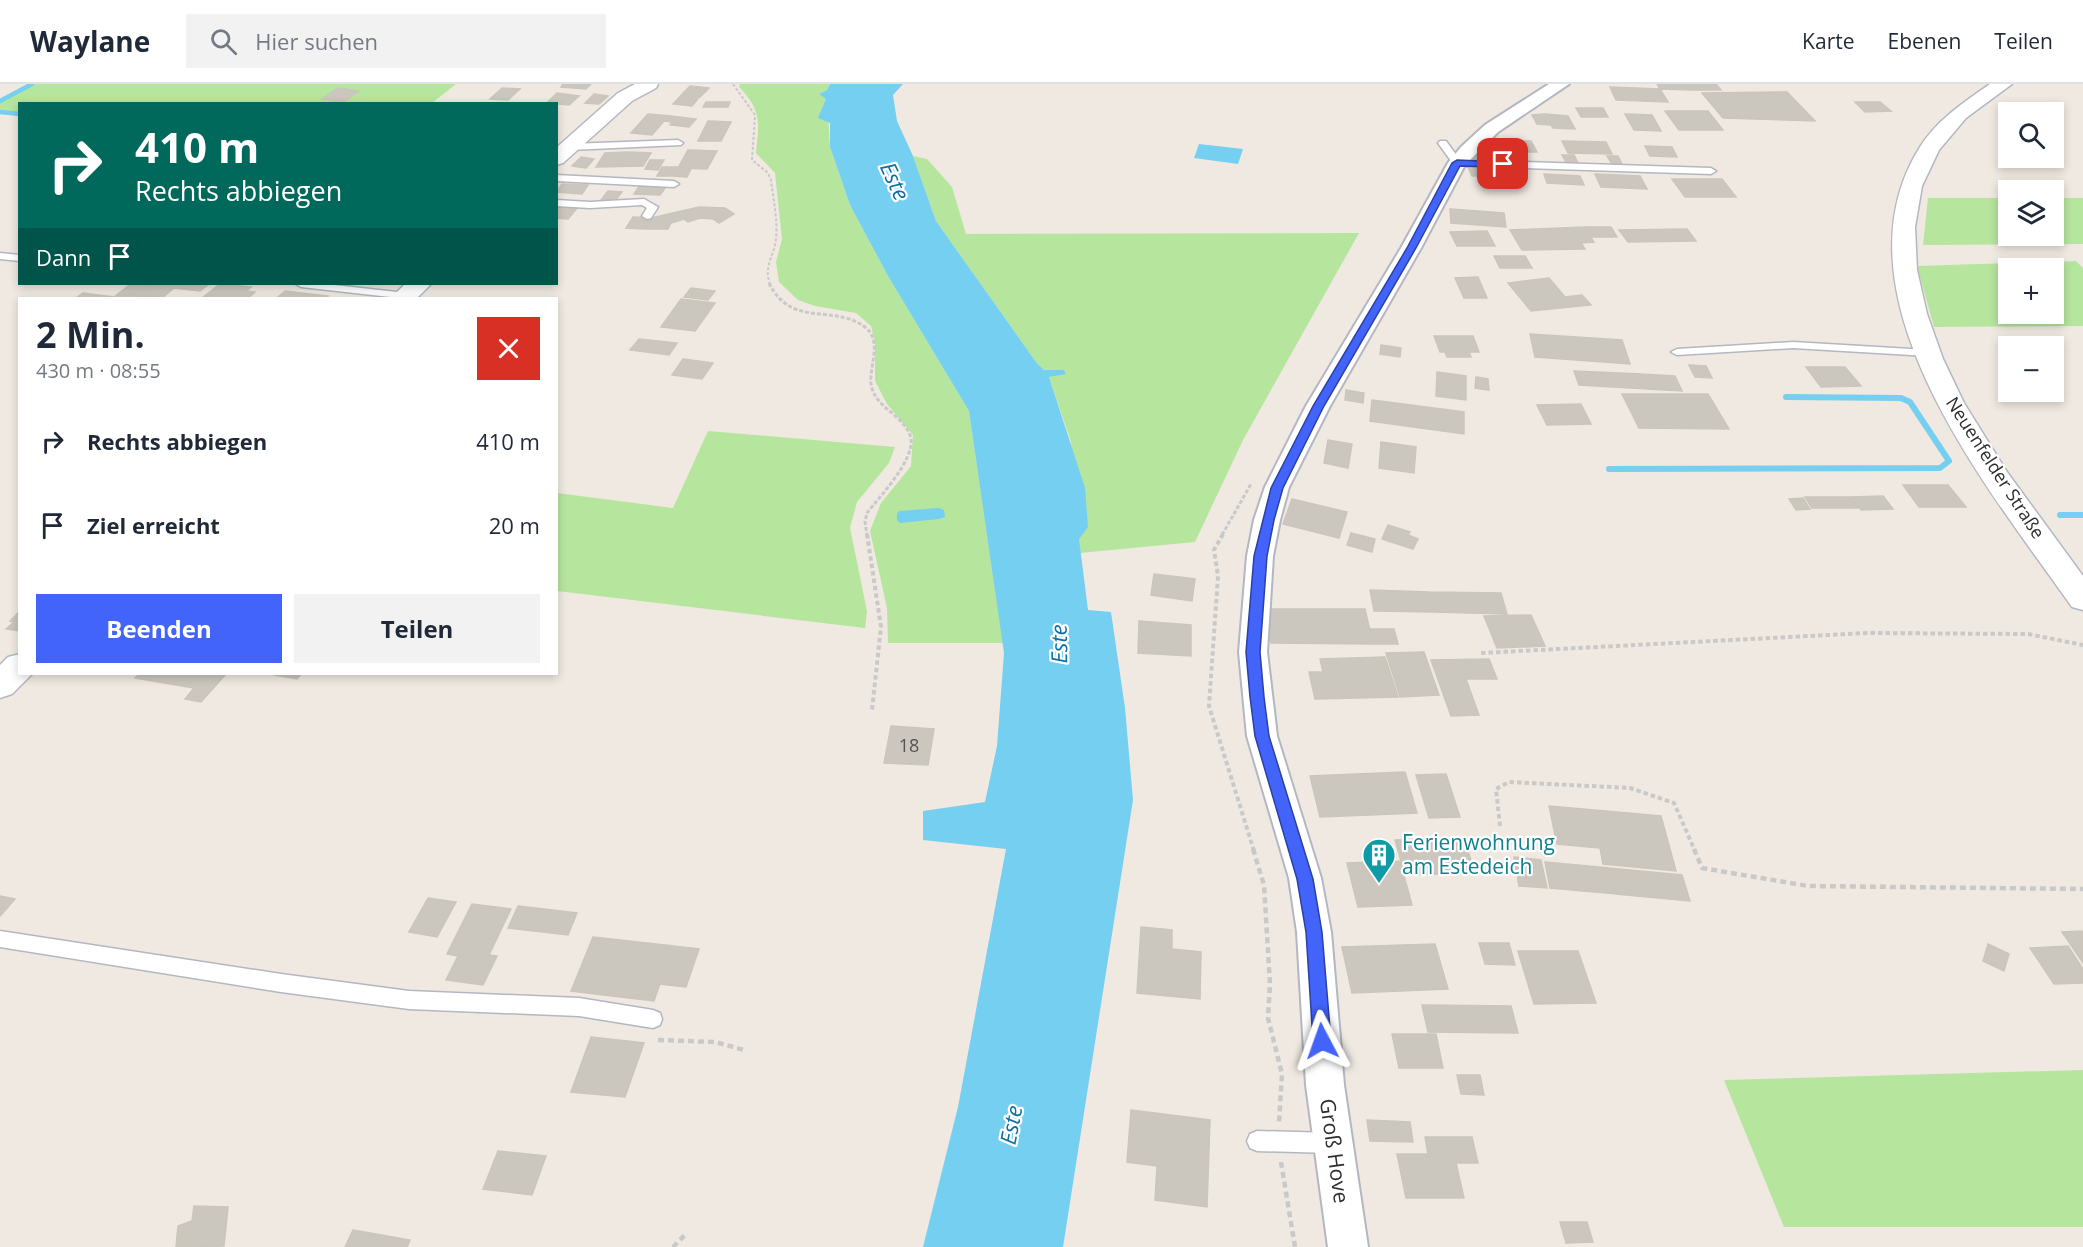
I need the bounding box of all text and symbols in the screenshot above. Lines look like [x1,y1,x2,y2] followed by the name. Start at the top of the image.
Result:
[186,14,606,68] search box
[30,22,150,60] text: Waylane
[207,25,240,58] icon: search
[255,26,378,56] text: Hier suchen
[1802,27,1855,55] text: Karte
[1888,27,1961,55] text: Ebenen
[1994,27,2053,55] text: Teilen
[1998,102,2064,402] map controls
[1998,102,2064,168] button: search
[135,118,259,175] text: 410 m
[36,126,114,204] icon: right
[1477,138,1528,189] pin
[1486,147,1519,180] icon: arrive
[874,157,918,205] water label: Este
[135,172,342,209] text: Rechts abbiegen
[1998,180,2064,246] button: layers
[103,240,136,273] icon: arrive
[36,242,91,272] text: Dann
[1998,258,2064,324] button: +
[36,310,145,359] text: 2 Min.
[477,317,540,380] button: close
[1998,336,2064,402] button: −
[36,357,161,384] text: 430 m · 08:55
[1941,392,2051,543] street label: Neuenfelder Straße
[36,425,69,458] icon: right
[87,426,267,456] text: Rechts abbiegen
[476,426,540,456] text: 410 m
[36,509,69,542] icon: arrive
[87,510,220,540] text: Ziel erreicht
[489,510,540,540] text: 20 m
[36,594,282,663] button: Beenden
[294,594,540,663] button: Teilen
[1043,624,1073,664] water label: Este
[899,733,919,757] house number: 18
[1402,828,1555,880] place label: Ferienwohnung am Estedeich
[1361,837,1397,884] building icon: Ferienwohnung am Estedeich
[1290,1009,1354,1073] position arrow
[1314,1097,1356,1205] street label: Groß Hove
[992,1103,1028,1147] water label: Este

